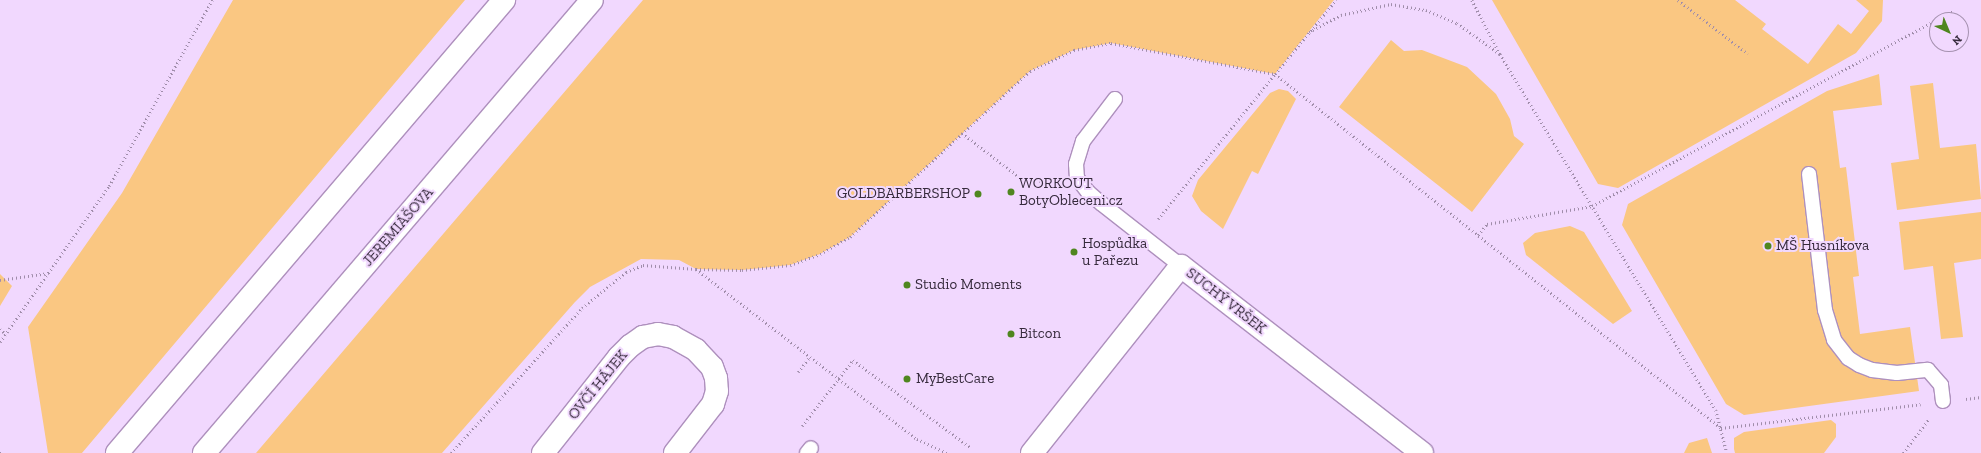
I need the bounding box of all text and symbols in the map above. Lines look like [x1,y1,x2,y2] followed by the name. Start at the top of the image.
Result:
[1929,12,1969,52] north arrow
[1949,33,1965,48] text: N
[1019,174,1123,209] place label: WORKOUT BotyObleceni.cz
[359,184,437,270] street label: JEREMIÁŠOVA
[837,185,970,203] place label: GOLDBARBERSHOP
[1006,187,1016,197] marker: WORKOUT BotyObleceni.cz
[973,189,983,199] marker: GOLDBARBERSHOP
[1082,234,1147,269] place label: Hospůdka u Pařezu
[1776,237,1869,255] place label: MŠ Husníkova
[1763,241,1773,251] marker: MŠ Husníkova
[1069,247,1079,257] marker: Hospůdka u Pařezu
[1182,264,1270,338] street label: SUCHÝ VRŠEK
[915,276,1022,294] place label: Studio Moments
[902,280,912,290] marker: Studio Moments
[1019,325,1061,343] place label: Bitcon
[1006,329,1016,339] marker: Bitcon
[565,347,631,423] street label: OVČÍ HÁJEK
[916,370,994,388] place label: MyBestCare
[901,373,913,385] marker: MyBestCare

